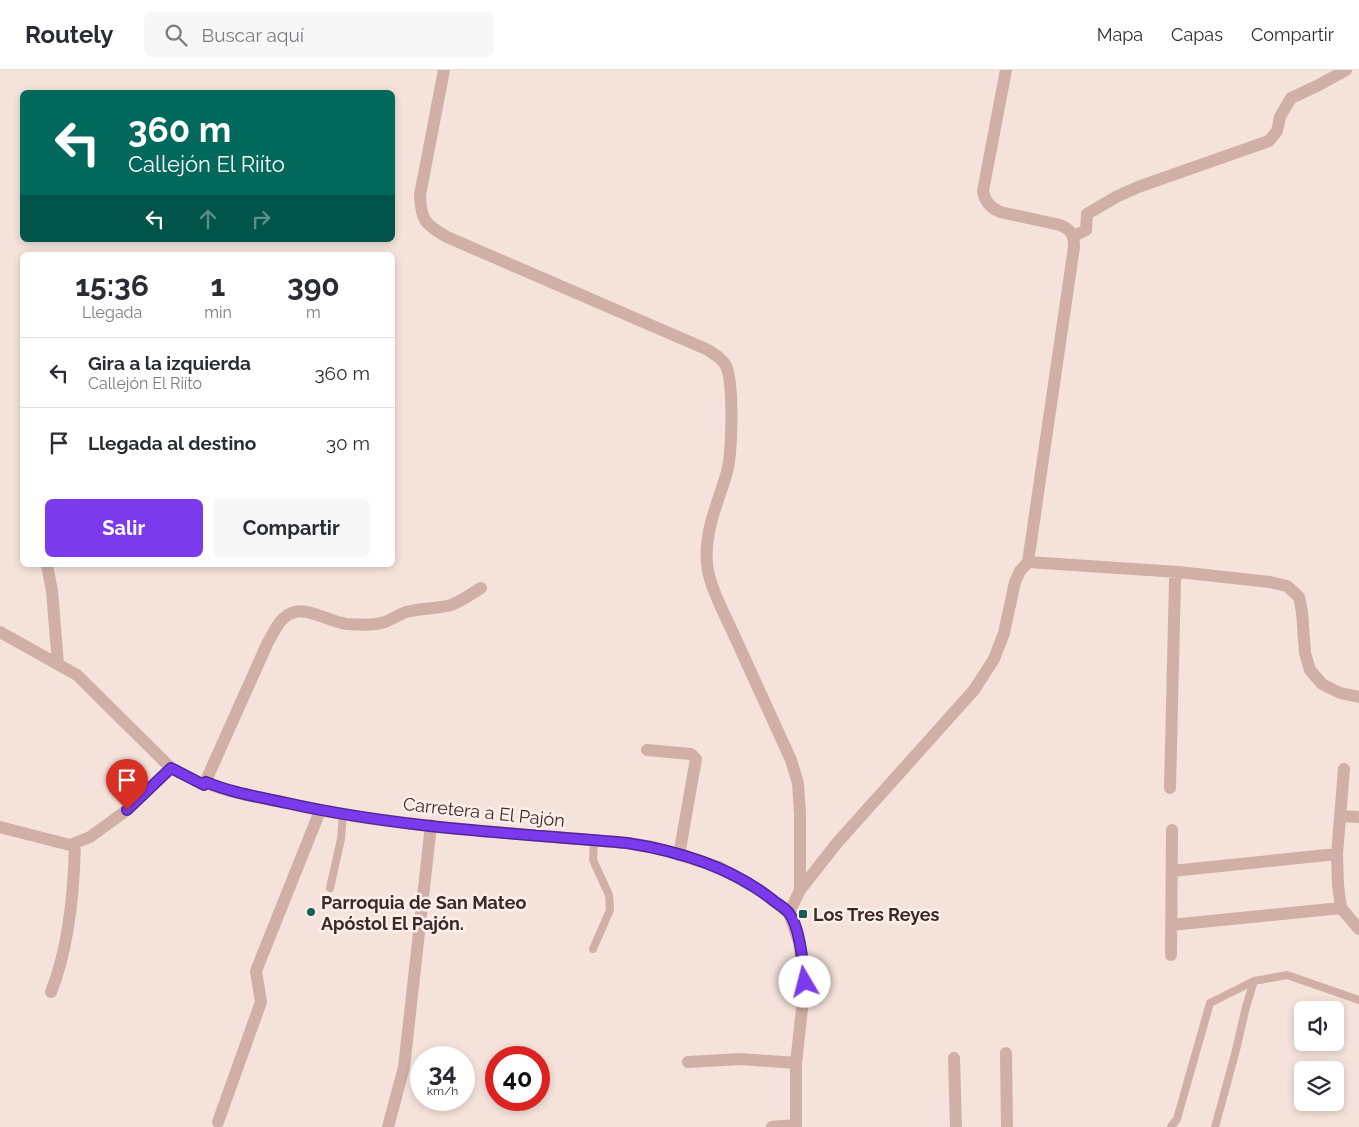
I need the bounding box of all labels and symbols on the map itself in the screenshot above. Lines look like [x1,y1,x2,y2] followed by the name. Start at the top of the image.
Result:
[106,759,148,810] pin
[402,793,566,831] street label: Carretera a El Pajón
[321,892,526,934] place label: Parroquia de San Mateo Apóstol El Pajón.
[813,904,940,925] place label: Los Tres Reyes
[305,906,317,918] marker: Parroquia de San Mateo Apóstol El Pajón.
[797,908,809,920] marker: Los Tres Reyes
[778,955,830,1007] position arrow
[485,1046,550,1111] speed limit sign: 40

